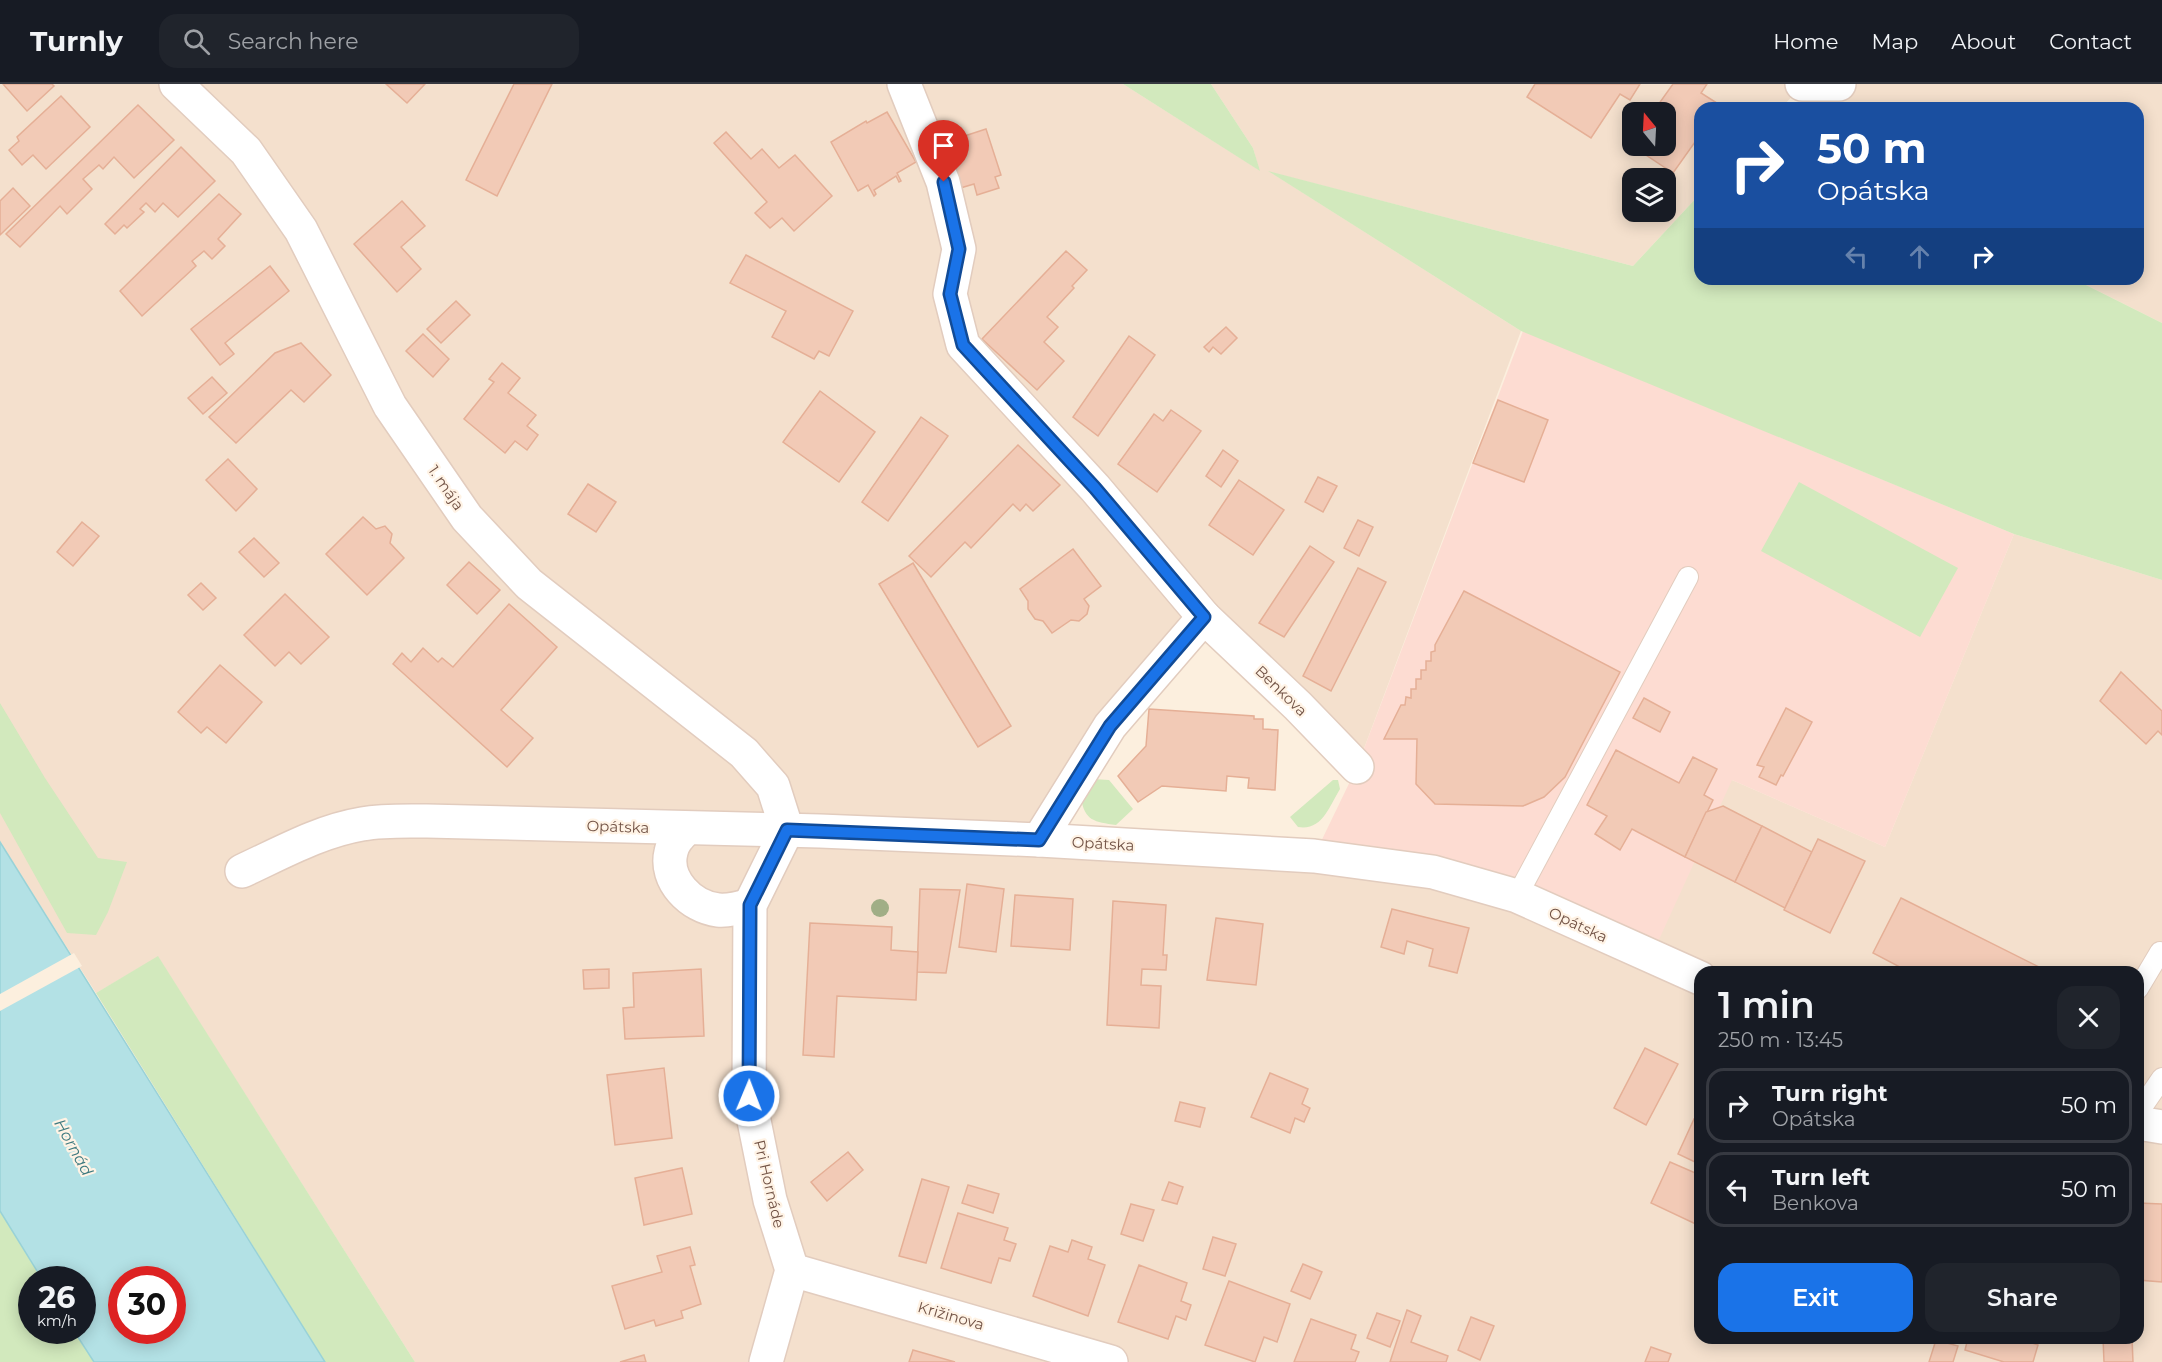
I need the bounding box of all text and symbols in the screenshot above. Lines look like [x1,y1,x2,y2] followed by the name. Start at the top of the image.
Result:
[159,14,579,68] search box
[30,24,123,58] text: Turnly
[180,25,213,58] icon: search
[228,28,359,55] text: Search here
[1773,29,1838,54] text: Home
[1871,29,1918,54] text: Map
[1951,29,2016,54] text: About
[2049,29,2132,54] text: Contact
[1622,102,1676,156] north arrow
[1622,102,1676,222] map controls
[918,120,969,182] pin
[1817,122,1926,174] text: 50 m
[1718,126,1796,204] icon: right
[927,129,960,162] icon: arrive
[1622,168,1676,222] button: layers
[1817,174,1930,207] text: Opátska
[1840,240,1873,273] icon: left
[1903,240,1936,273] icon: ahead
[1966,240,1999,273] icon: right
[424,462,468,514] street label: 1. mája
[1251,661,1311,720] street label: Benkova
[586,816,650,837] street label: Opátska
[1071,832,1135,855] street label: Opátska
[1546,903,1611,946] street label: Opátska
[1718,983,1815,1027] text: 1 min
[2057,986,2120,1049] button: close
[1718,1028,1843,1052] text: 250 m · 13:45
[717,1064,781,1128] position arrow
[1772,1080,1887,1107] text: Turn right
[1721,1089,1754,1122] icon: right
[2061,1092,2117,1119] text: 50 m
[1772,1107,1856,1131] text: Opátska
[50,1116,97,1179] water label: Hornád
[750,1138,789,1230] street label: Pri Hornáde
[1772,1164,1870,1191] text: Turn left
[1721,1173,1754,1206] icon: left
[2061,1176,2117,1203] text: 50 m
[1772,1191,1859,1215] text: Benkova
[1718,1263,1913,1332] button: Exit
[1925,1263,2120,1332] button: Share
[108,1266,186,1344] speed limit sign: 30
[39,1279,75,1316] text: 26
[916,1297,987,1334] street label: Križinova
[37,1311,77,1330] text: km/h

